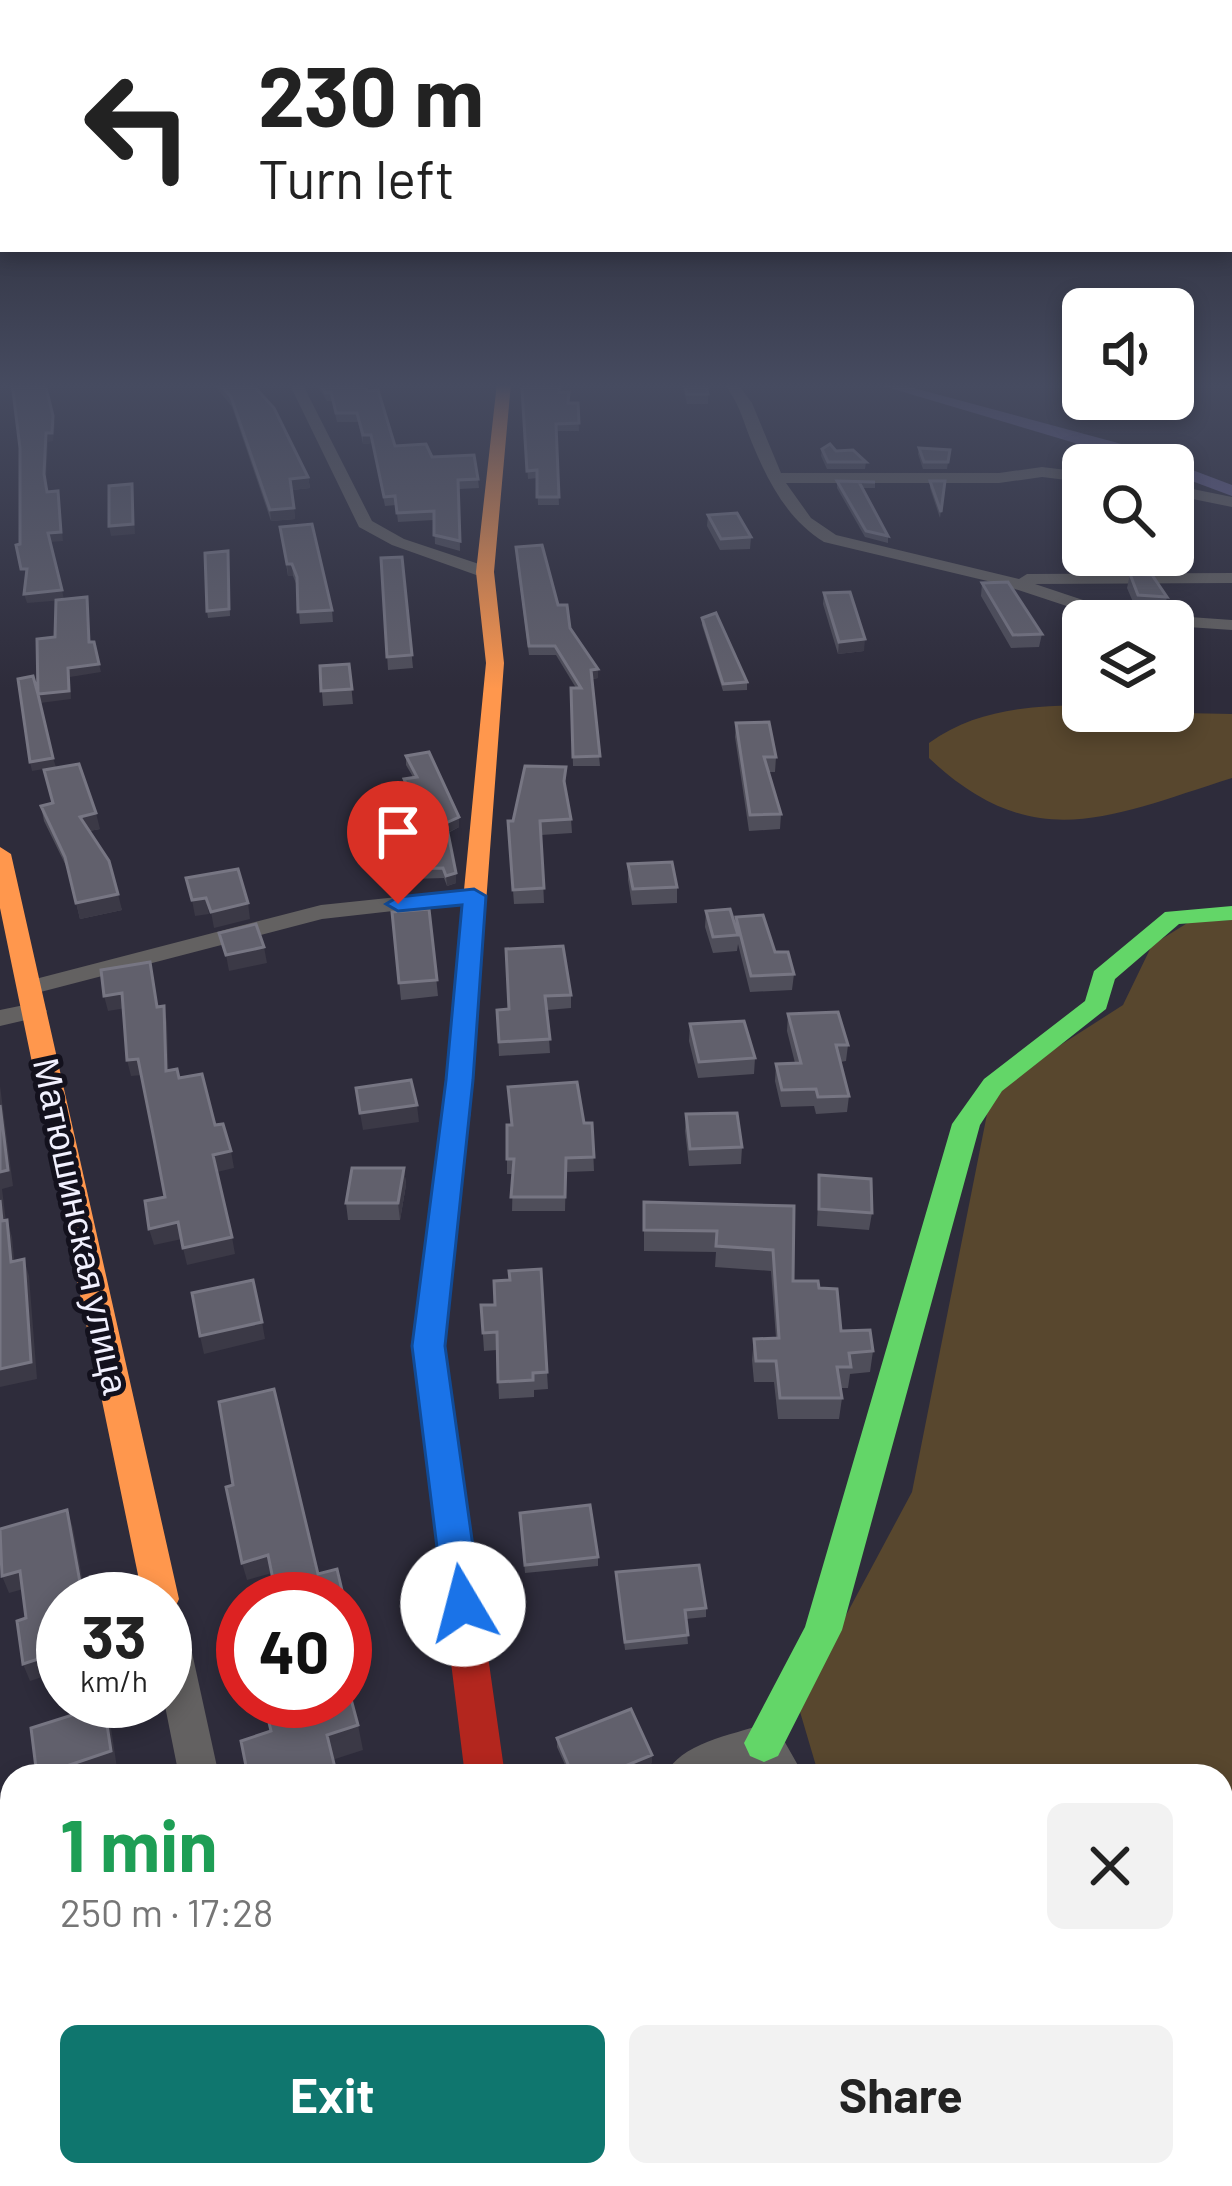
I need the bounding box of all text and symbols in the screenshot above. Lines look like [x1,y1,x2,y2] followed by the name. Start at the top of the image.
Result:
[258,43,484,144] text: 230 m
[60,48,216,204] icon: left
[258,145,455,210] text: Turn left
[1062,288,1194,732] map controls
[1062,288,1194,420] button: sound
[1062,444,1194,576] button: search
[1062,600,1194,732] button: layers
[347,781,449,904] pin
[365,799,431,865] icon: arrive
[25,1054,139,1399] street label: Матюшинская улица
[400,1541,526,1667] position arrow
[216,1572,372,1728] speed limit sign: 40
[82,1599,146,1671] text: 33
[80,1662,148,1698] text: km/h
[60,1800,218,1886] text: 1 min
[1047,1803,1173,1929] button: close
[60,1888,273,1935] text: 250 m · 17:28
[60,2025,605,2163] button: Exit
[629,2025,1173,2163] button: Share

